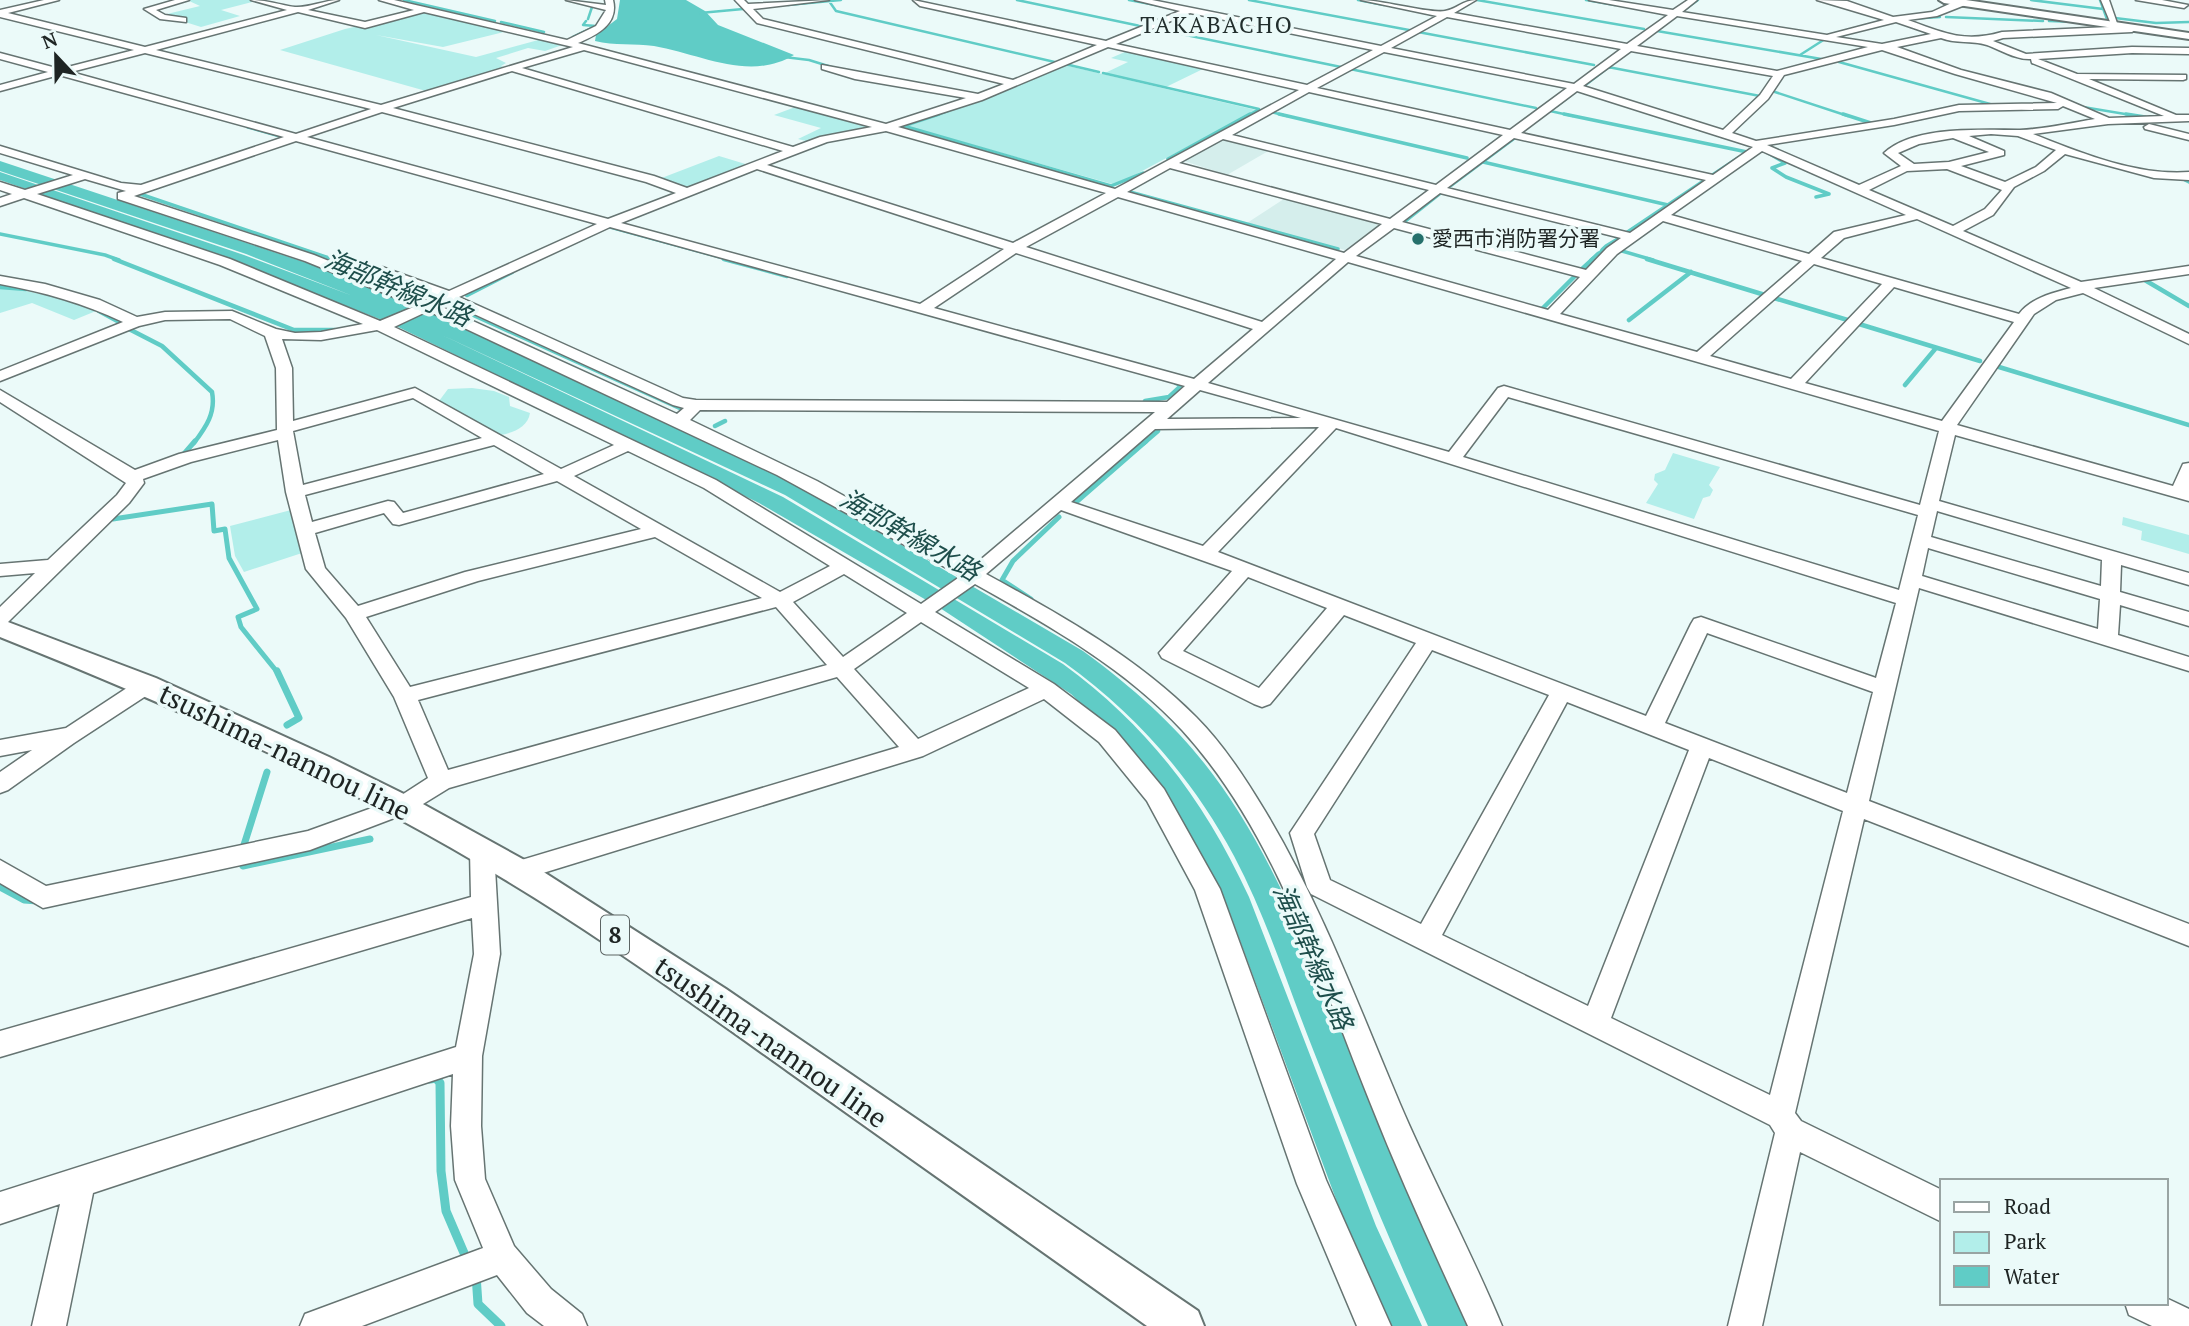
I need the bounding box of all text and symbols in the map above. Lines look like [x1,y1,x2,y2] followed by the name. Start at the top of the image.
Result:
[1140,9,1294,40] district label: TAKABACHO
[21,21,91,91] north arrow
[38,25,61,54] text: N
[1432,224,1600,252] place label: 愛西市消防署分署
[1410,231,1426,247] marker: 愛西市消防署分署
[320,241,479,334] water label: 海部幹線水路
[834,480,988,589] water label: 海部幹線水路
[153,674,417,829] street label: tsushima-nannou line
[1267,878,1362,1037] water label: 海部幹線水路
[601,916,629,954] road number: 8
[648,947,895,1136] street label: tsushima-nannou line
[1940,1179,2168,1305] legend
[2004,1192,2051,1220] text: Road
[2004,1227,2046,1255] text: Park
[2004,1262,2059,1290] text: Water

